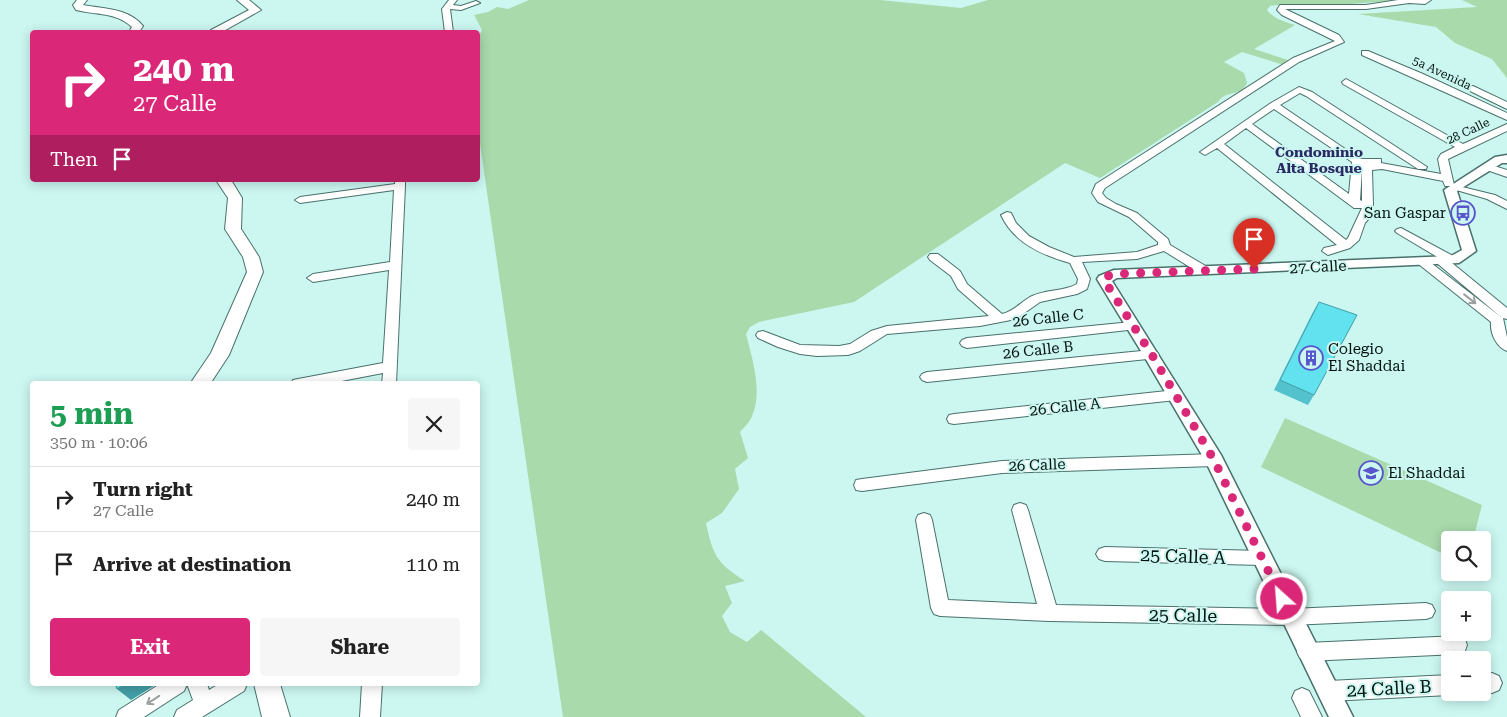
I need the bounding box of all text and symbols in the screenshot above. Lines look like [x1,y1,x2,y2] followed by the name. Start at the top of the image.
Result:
[133,49,234,90] text: 240 m
[50,50,115,115] icon: right
[1410,53,1474,93] street label: 5a Avenida
[133,91,217,116] text: 27 Calle
[1444,115,1492,147] street label: 28 Calle
[1275,144,1363,176] district label: Condominio Alta Bosque
[108,145,136,173] icon: arrive
[50,148,98,171] text: Then
[1450,200,1476,226] bus stop icon: San Gaspar
[1364,204,1446,222] place label: San Gaspar
[1233,218,1275,269] pin
[1240,225,1268,253] icon: arrive
[1289,257,1347,277] street label: 27 Calle
[1463,294,1477,304] one-way arrow
[1011,305,1085,331] street label: 26 Calle C
[1002,337,1074,363] street label: 26 Calle B
[1328,340,1405,375] place label: Colegio El Shaddai
[1298,345,1324,371] building icon: Colegio El Shaddai
[1029,394,1102,420] street label: 26 Calle A
[50,396,133,431] text: 5 min
[408,398,460,450] button: close
[50,433,148,452] text: 350 m · 10:06
[1008,455,1066,475] street label: 26 Calle
[1358,460,1384,486] school or university icon: El Shaddai
[1388,464,1465,482] place label: El Shaddai
[93,478,193,501] text: Turn right
[50,485,78,513] icon: right
[406,488,460,511] text: 240 m
[93,501,154,520] text: 27 Calle
[1441,531,1491,701] map controls
[1441,531,1491,581] button: search
[1140,544,1227,568] street label: 25 Calle A
[50,550,78,578] icon: arrive
[93,553,291,576] text: Arrive at destination
[406,553,460,576] text: 110 m
[1255,572,1307,624] position arrow
[1441,591,1491,641] button: +
[1149,604,1217,626] street label: 25 Calle
[50,618,250,676] button: Exit
[260,618,460,676] button: Share
[1441,651,1491,701] button: −
[1346,675,1432,701] street label: 24 Calle B
[146,695,160,705] one-way arrow

